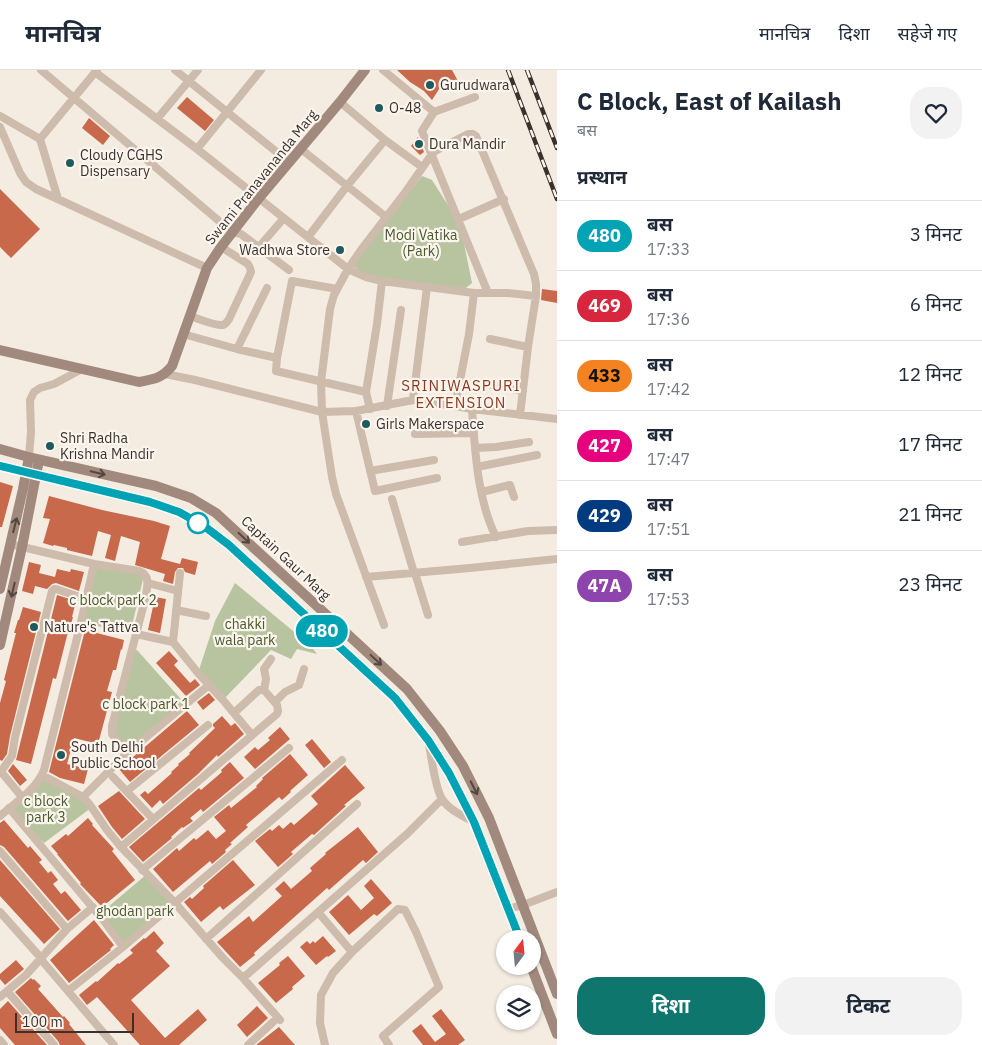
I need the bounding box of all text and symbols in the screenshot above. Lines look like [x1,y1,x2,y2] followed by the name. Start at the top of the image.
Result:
[25,17,101,49] text: मानचित्र
[759,22,810,45] text: मानचित्र
[838,22,870,45] text: दिशा
[898,22,957,45] text: सहेजे गए
[440,76,510,94] place label: Gurudwara
[424,79,436,91] marker: Gurudwara
[577,85,841,117] text: C Block, East of Kailash
[910,87,962,139] button: heart
[389,99,422,117] place label: O-48
[373,102,385,114] marker: O-48
[201,105,322,248] street label: Swami Pranavananda Marg
[577,120,597,140] text: बस
[429,135,506,153] place label: Dura Mandir
[413,138,425,150] marker: Dura Mandir
[80,146,163,180] place label: Cloudy CGHS Dispensary
[64,157,76,169] marker: Cloudy CGHS Dispensary
[577,165,627,189] text: प्रस्थान
[647,212,673,236] text: बस
[910,222,962,246] text: 3 मिनट
[588,224,621,247] text: 480
[385,226,458,260] park label: Modi Vatika (Park)
[647,239,690,259] text: 17:33
[239,241,330,259] place label: Wadhwa Store
[334,244,346,256] marker: Wadhwa Store
[647,282,673,306] text: बस
[910,292,962,316] text: 6 मिनट
[588,294,621,317] text: 469
[647,309,690,329] text: 17:36
[647,352,673,376] text: बस
[898,362,962,386] text: 12 मिनट
[588,364,621,387] text: 433
[401,376,521,412] district label: SRINIWASPURI EXTENSION
[647,379,690,399] text: 17:42
[376,415,484,433] place label: Girls Makerspace
[360,418,372,430] marker: Girls Makerspace
[647,422,673,446] text: बस
[60,429,154,463] place label: Shri Radha Krishna Mandir
[898,432,962,456] text: 17 मिनट
[588,434,621,457] text: 427
[44,440,56,452] marker: Shri Radha Krishna Mandir
[647,449,690,469] text: 17:47
[90,469,106,478] one-way arrow
[647,492,673,516] text: बस
[898,502,962,526] text: 21 मिनट
[588,504,621,527] text: 429
[187,512,209,534] unlabelled marker
[237,512,335,605] street label: Captain Gaur Marg
[11,517,20,533] one-way arrow
[647,519,690,539] text: 17:51
[237,532,250,544] one-way arrow
[647,562,673,586] text: बस
[898,572,962,596] text: 23 मिनट
[588,574,621,597] text: 47A
[8,581,17,597] one-way arrow
[647,589,690,609] text: 17:53
[69,591,157,609] park label: c block park 2
[215,615,276,649] park label: chakki wala park
[293,615,351,647] line badge: 480
[44,618,139,636] place label: Nature's Tattva
[306,619,338,642] text: 480
[28,621,40,633] marker: Nature's Tattva
[370,654,382,666] one-way arrow
[102,695,190,713] park label: c block park 1
[71,738,156,772] place label: South Delhi Public School
[55,749,67,761] marker: South Delhi Public School
[470,780,479,795] one-way arrow
[24,792,69,826] park label: c block park 3
[96,902,175,920] park label: ghodan park
[496,930,541,975] north arrow
[496,930,541,1030] map controls
[577,977,765,1035] button: दिशा
[775,977,962,1035] button: टिकट
[496,985,541,1030] button: layers
[15,1010,134,1033] scale bar
[22,1013,63,1031] text: 100 m

